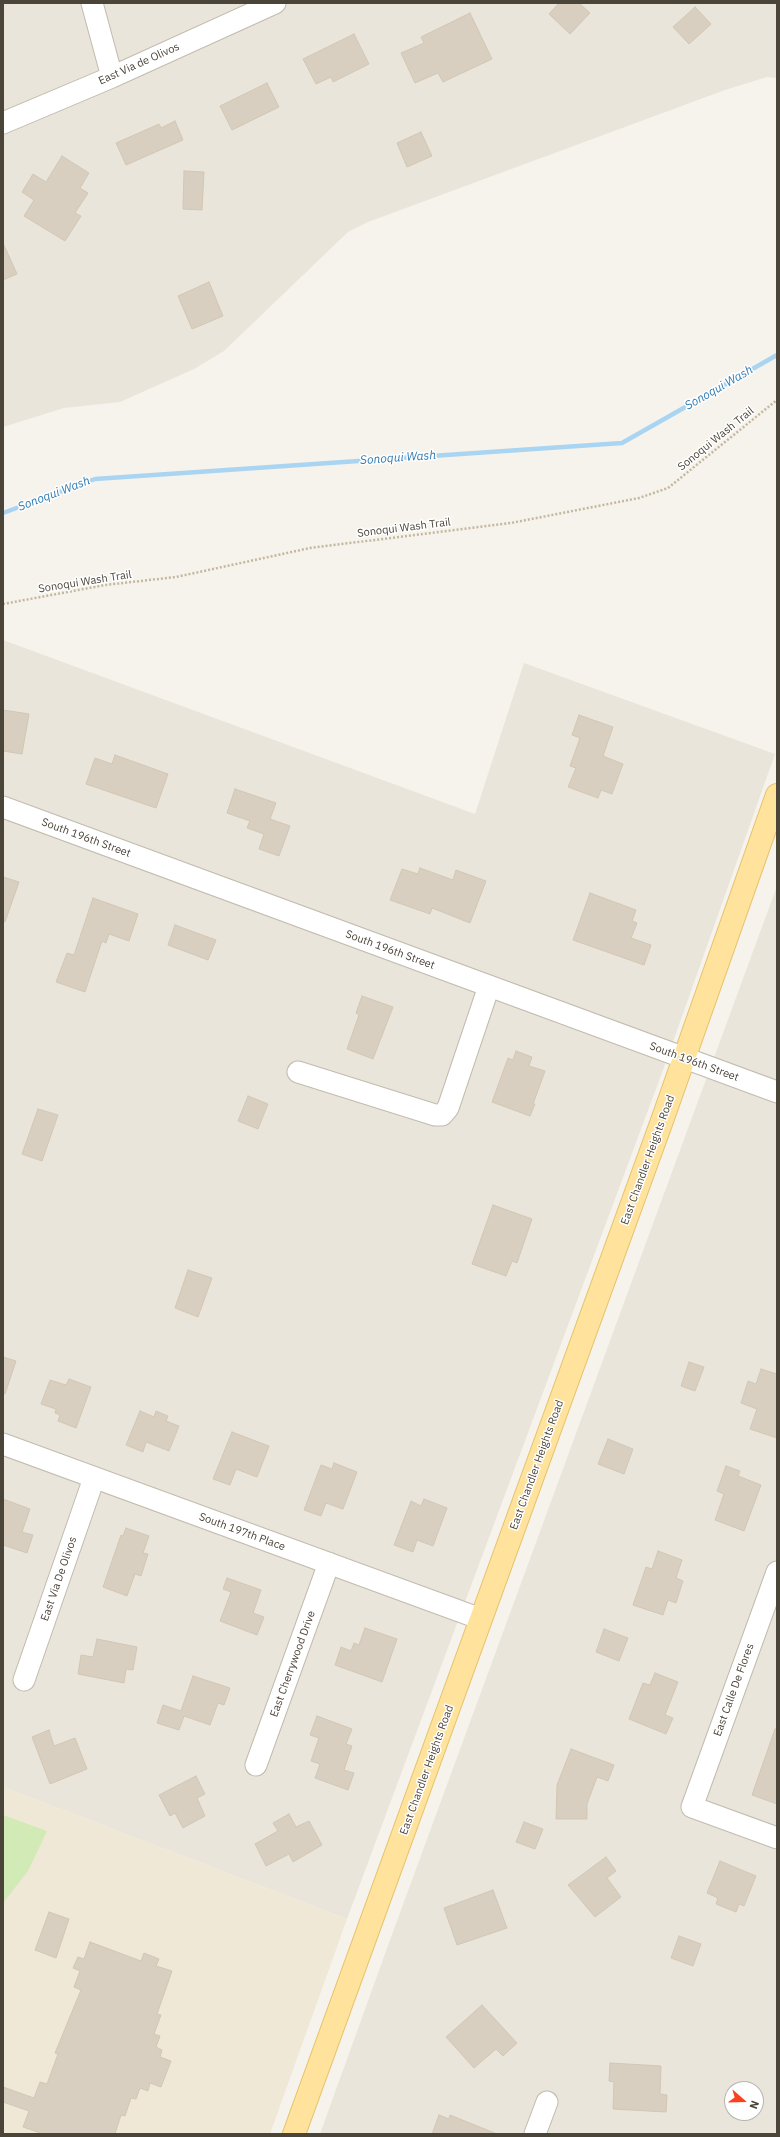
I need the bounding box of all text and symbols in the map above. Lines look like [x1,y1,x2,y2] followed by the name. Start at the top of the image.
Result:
[96,40,182,88] street label: East Via de Olivos
[682,363,756,413] water label: Sonoqui Wash
[675,404,757,474] street label: Sonoqui Wash Trail
[360,448,436,468] water label: Sonoqui Wash
[16,474,92,514] water label: Sonoqui Wash
[356,516,452,540] street label: Sonoqui Wash Trail
[37,568,133,596] street label: Sonoqui Wash Trail
[39,816,133,860] street label: South 196th Street
[343,928,437,972] street label: South 196th Street
[647,1040,741,1084] street label: South 196th Street
[618,1093,678,1227] street label: East Chandler Heights Road
[507,1398,567,1532] street label: East Chandler Heights Road
[197,1510,287,1554] street label: South 197th Place
[38,1535,80,1623] street label: East Via De Olivos
[268,1609,318,1719] street label: East Cherrywood Drive
[711,1642,757,1738] street label: East Calle De Flores
[397,1703,457,1837] street label: East Chandler Heights Road
[724,2081,764,2121] north arrow
[746,2099,762,2111] text: N

